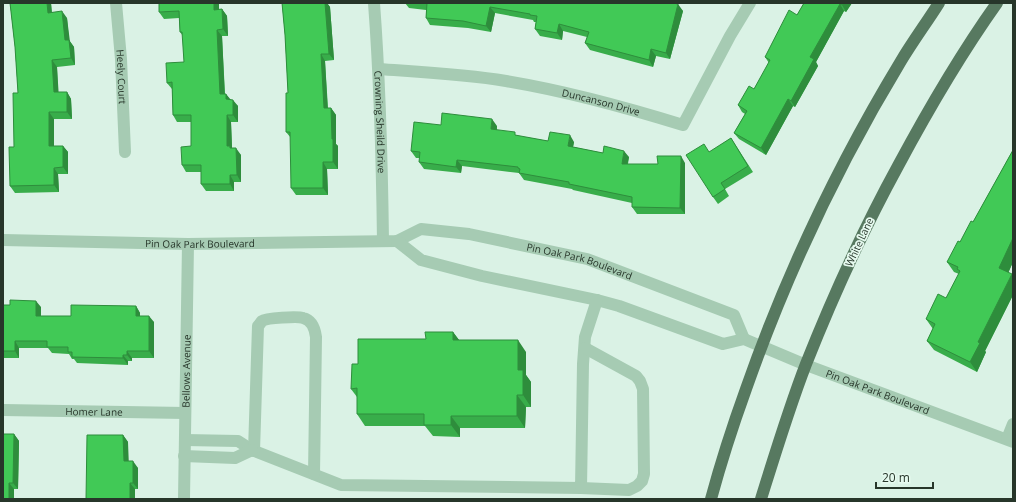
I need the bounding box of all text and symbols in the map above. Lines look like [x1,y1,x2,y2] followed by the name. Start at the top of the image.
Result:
[113,49,130,105] street label: Heely Court
[371,70,389,174] street label: Crowning Sheild Drive
[561,85,642,119] street label: Duncanson Drive
[842,215,877,269] street label: White Lane
[145,236,255,251] street label: Pin Oak Park Boulevard
[525,239,634,283] street label: Pin Oak Park Boulevard
[178,334,194,408] street label: Bellows Avenue
[824,366,932,417] street label: Pin Oak Park Boulevard
[65,404,123,419] street label: Homer Lane
[876,464,933,490] scale bar
[882,469,910,486] text: 20 m

